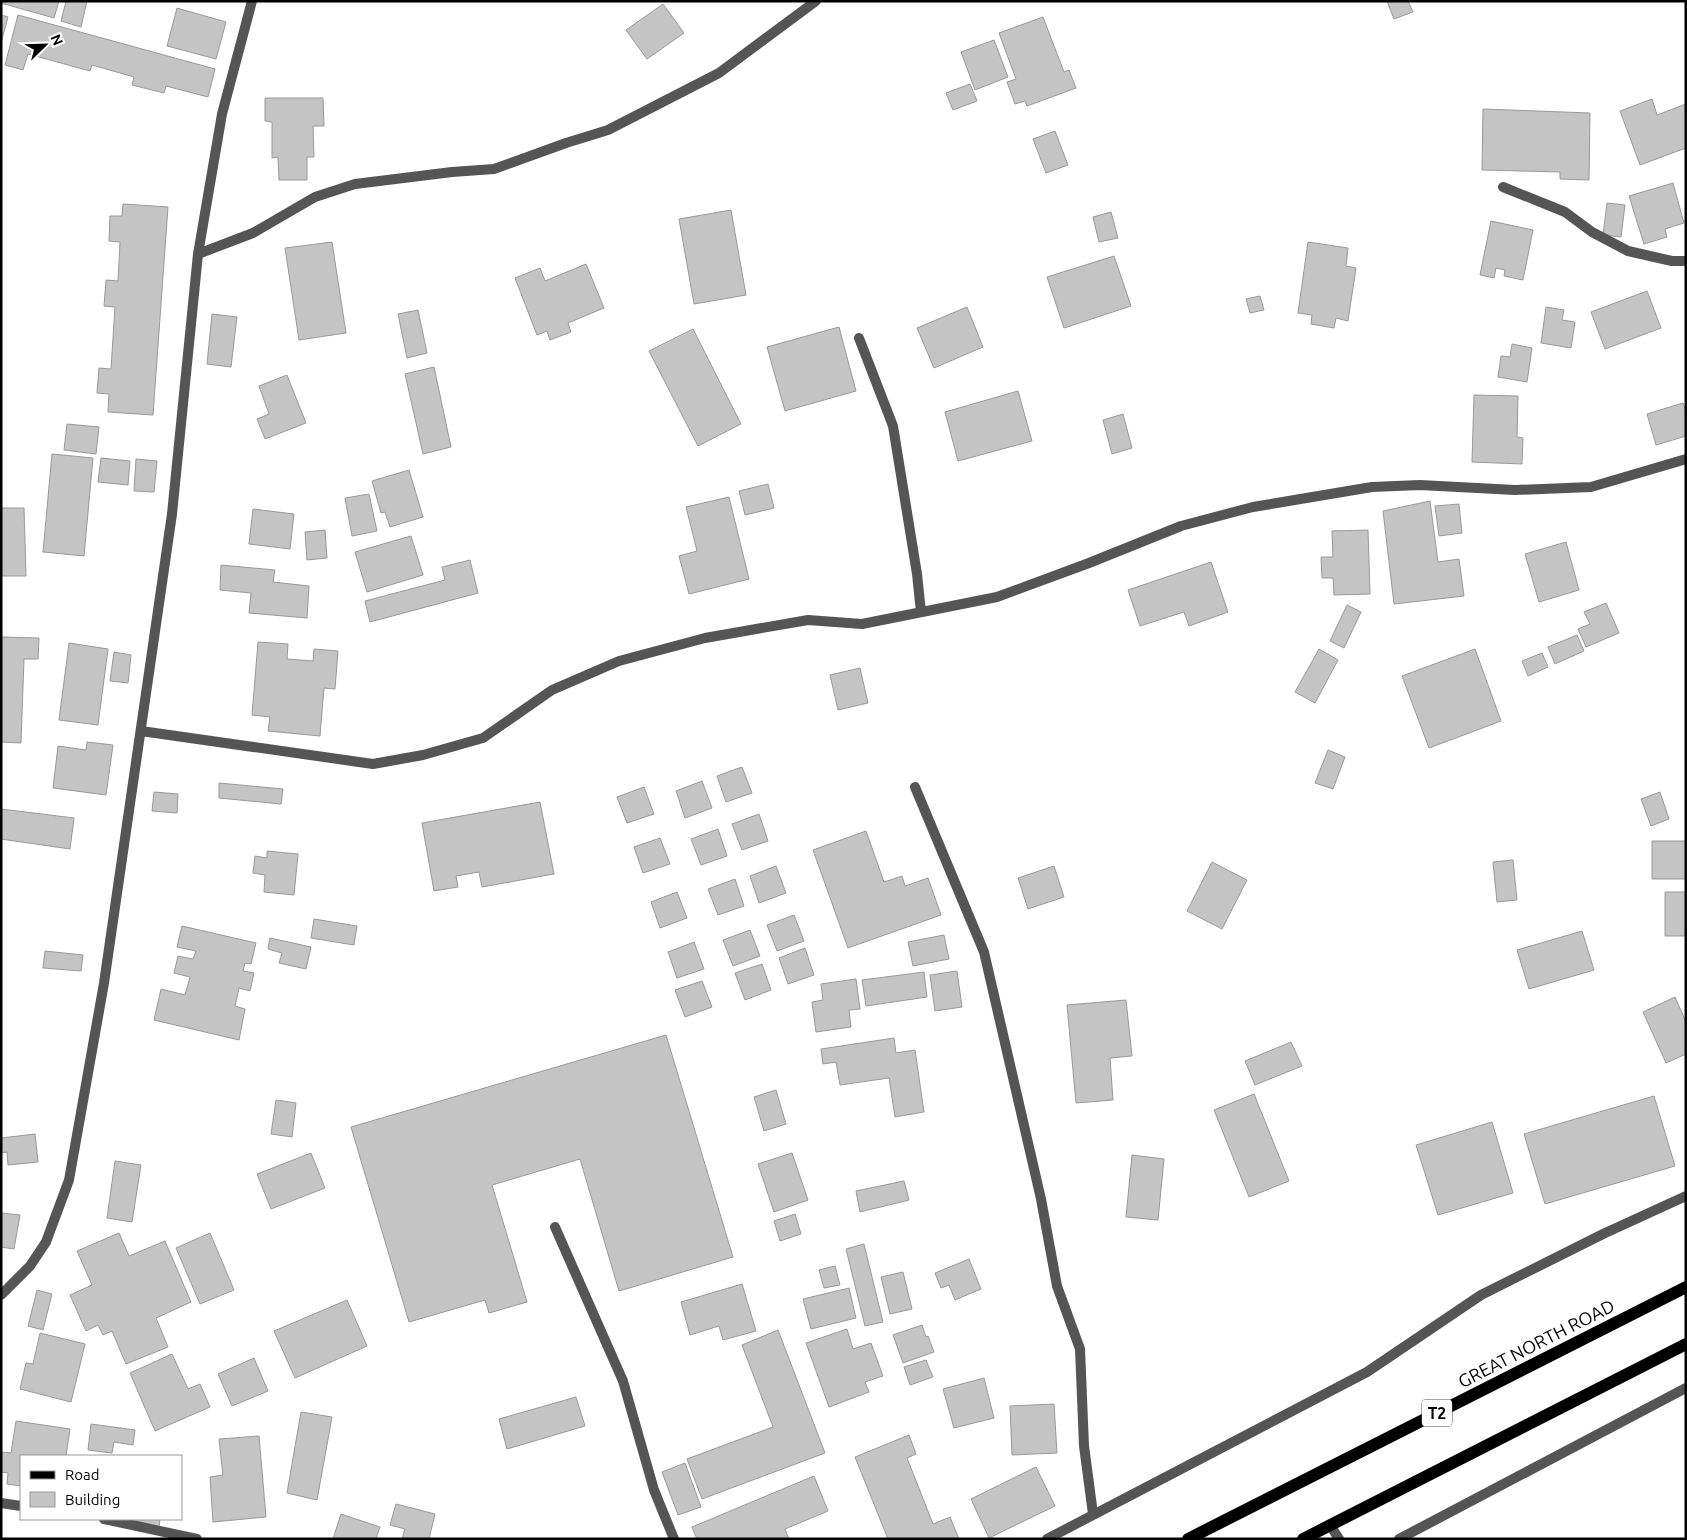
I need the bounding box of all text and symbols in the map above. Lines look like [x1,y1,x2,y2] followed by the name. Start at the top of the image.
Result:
[20,20,70,70] north arrow
[48,32,66,48] text: N
[1455,1295,1617,1391] street label: GREAT NORTH ROAD
[1422,1400,1452,1426] road number: T2
[20,1455,182,1520] legend
[65,1466,100,1483] text: Road
[65,1491,120,1508] text: Building

